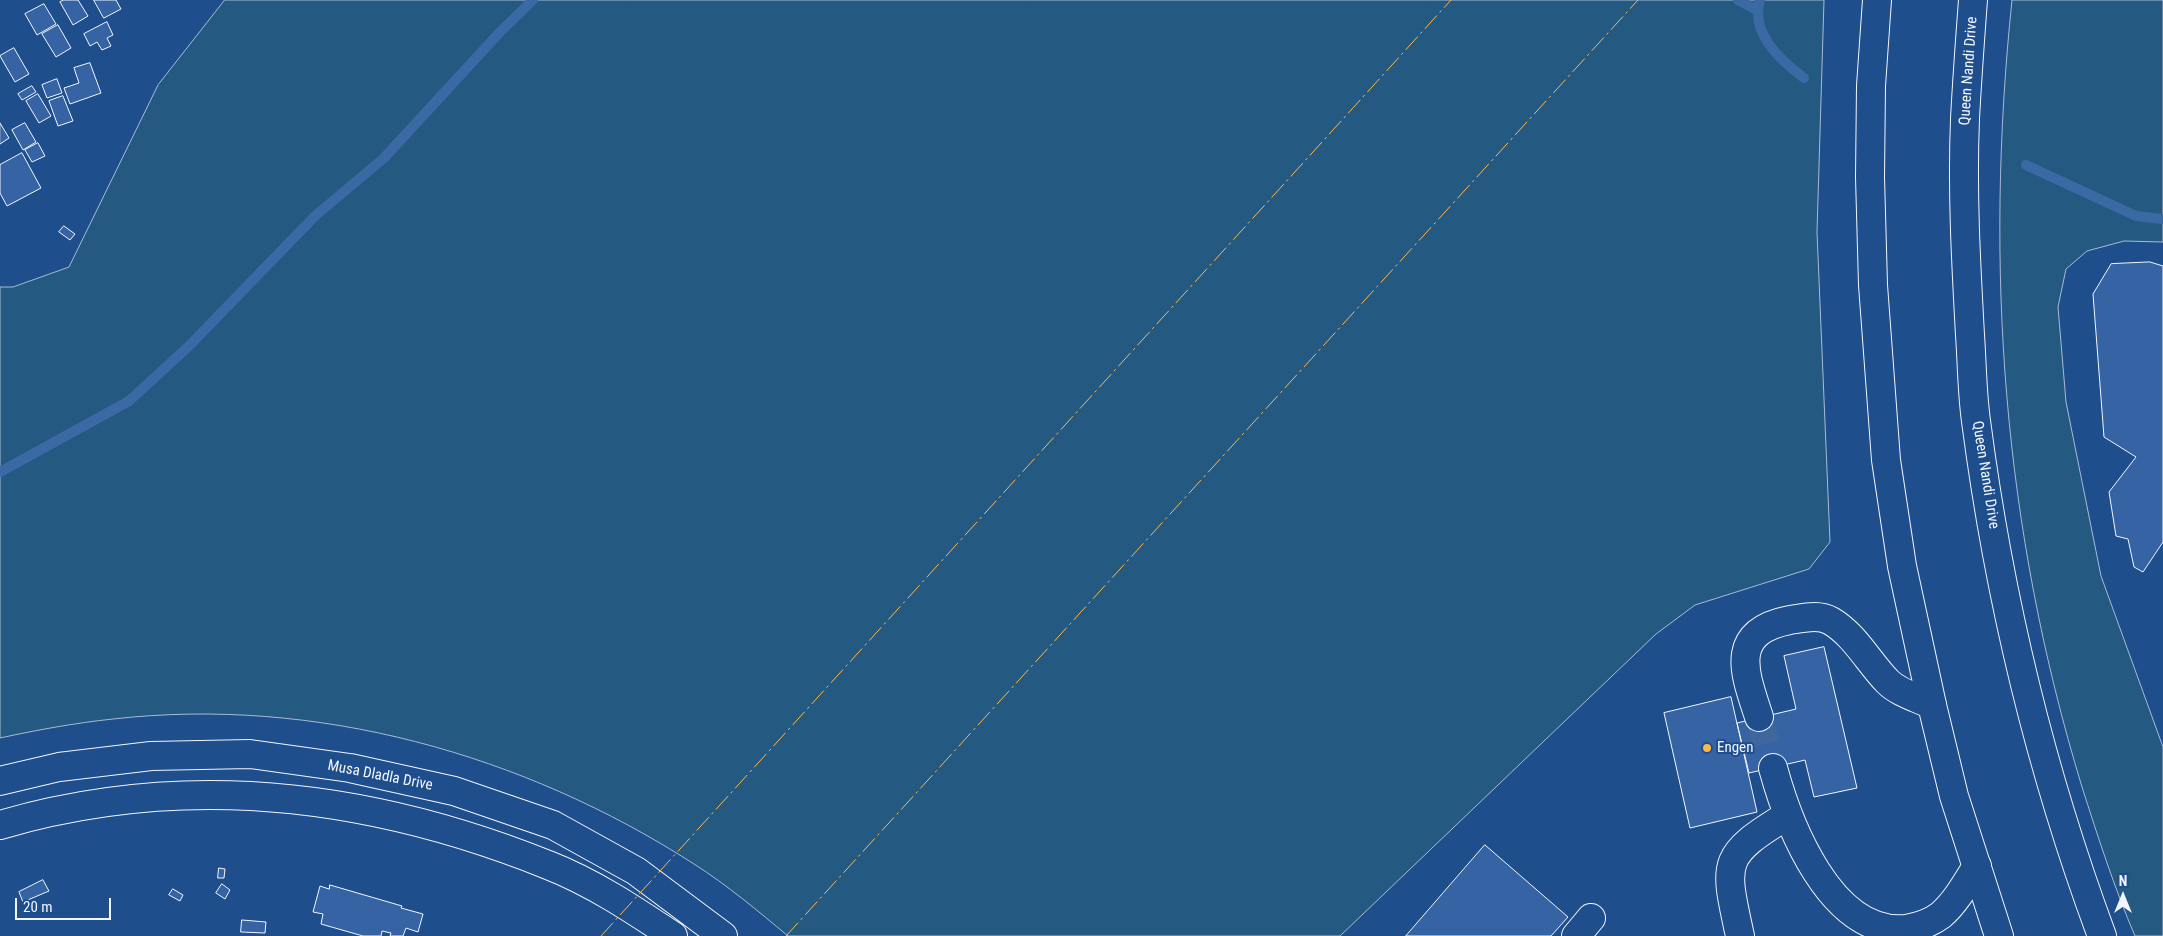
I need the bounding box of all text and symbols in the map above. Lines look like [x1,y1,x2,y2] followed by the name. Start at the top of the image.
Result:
[1956,16,1982,126] street label: Queen Nandi Drive
[1968,420,2002,530] street label: Queen Nandi Drive
[1717,739,1753,757] place label: Engen
[1701,742,1713,754] marker: Engen
[326,757,434,795] street label: Musa Dladla Drive
[2098,871,2148,921] north arrow
[2119,873,2127,889] text: N
[18,888,114,920] scale bar
[23,898,53,916] text: 20 m

